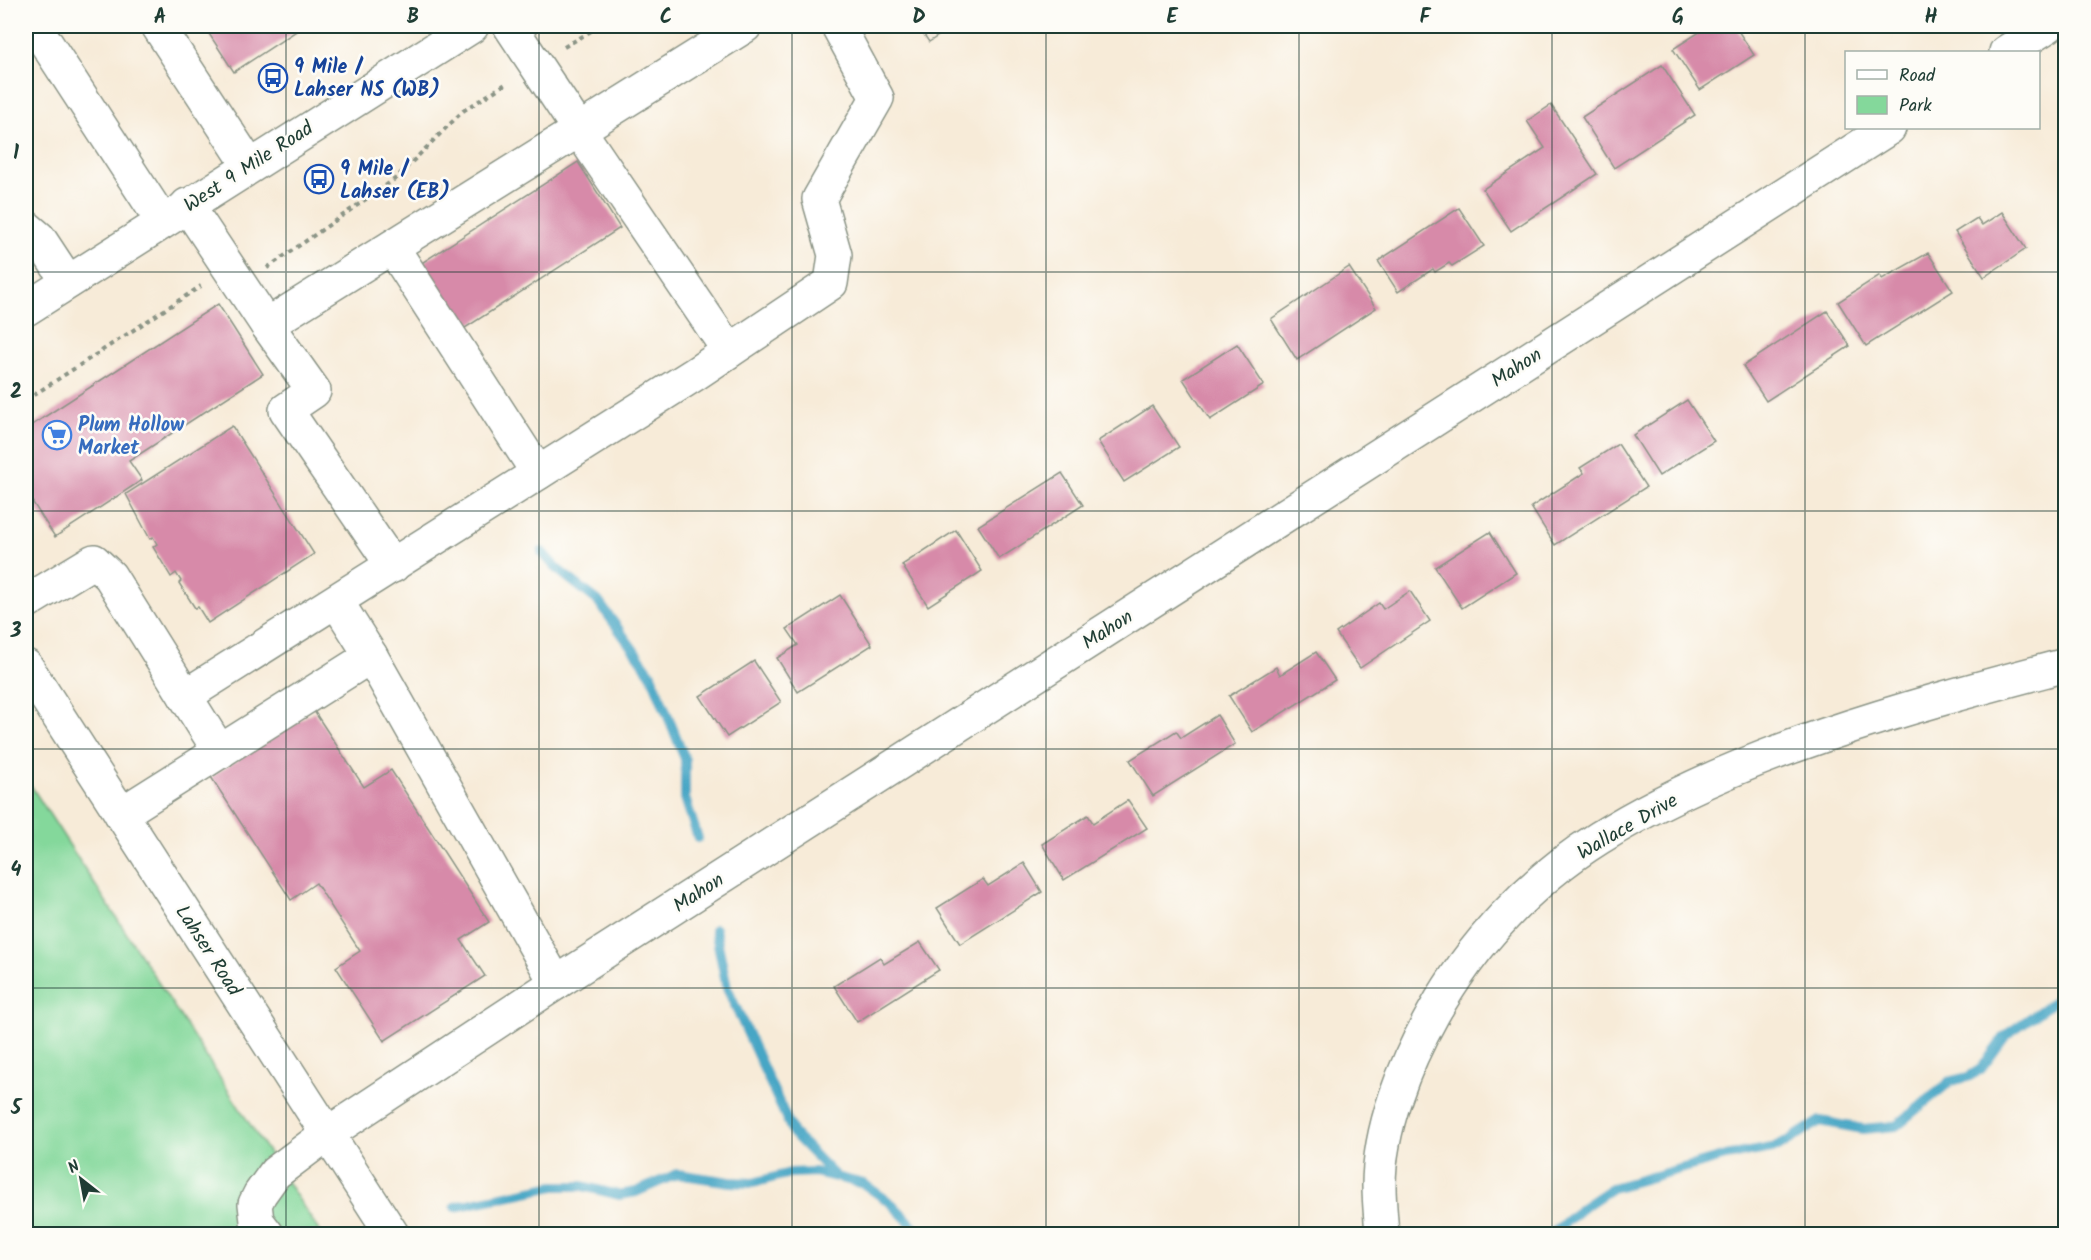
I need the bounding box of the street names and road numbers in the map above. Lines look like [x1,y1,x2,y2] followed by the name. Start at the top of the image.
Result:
[178,113,321,222] street label: West 9 Mile Road
[1485,340,1549,397] street label: Mahon
[1076,602,1140,659] street label: Mahon
[1572,786,1684,870] street label: Wallace Drive
[667,865,731,922] street label: Mahon
[166,899,249,1004] street label: Lahser Road

